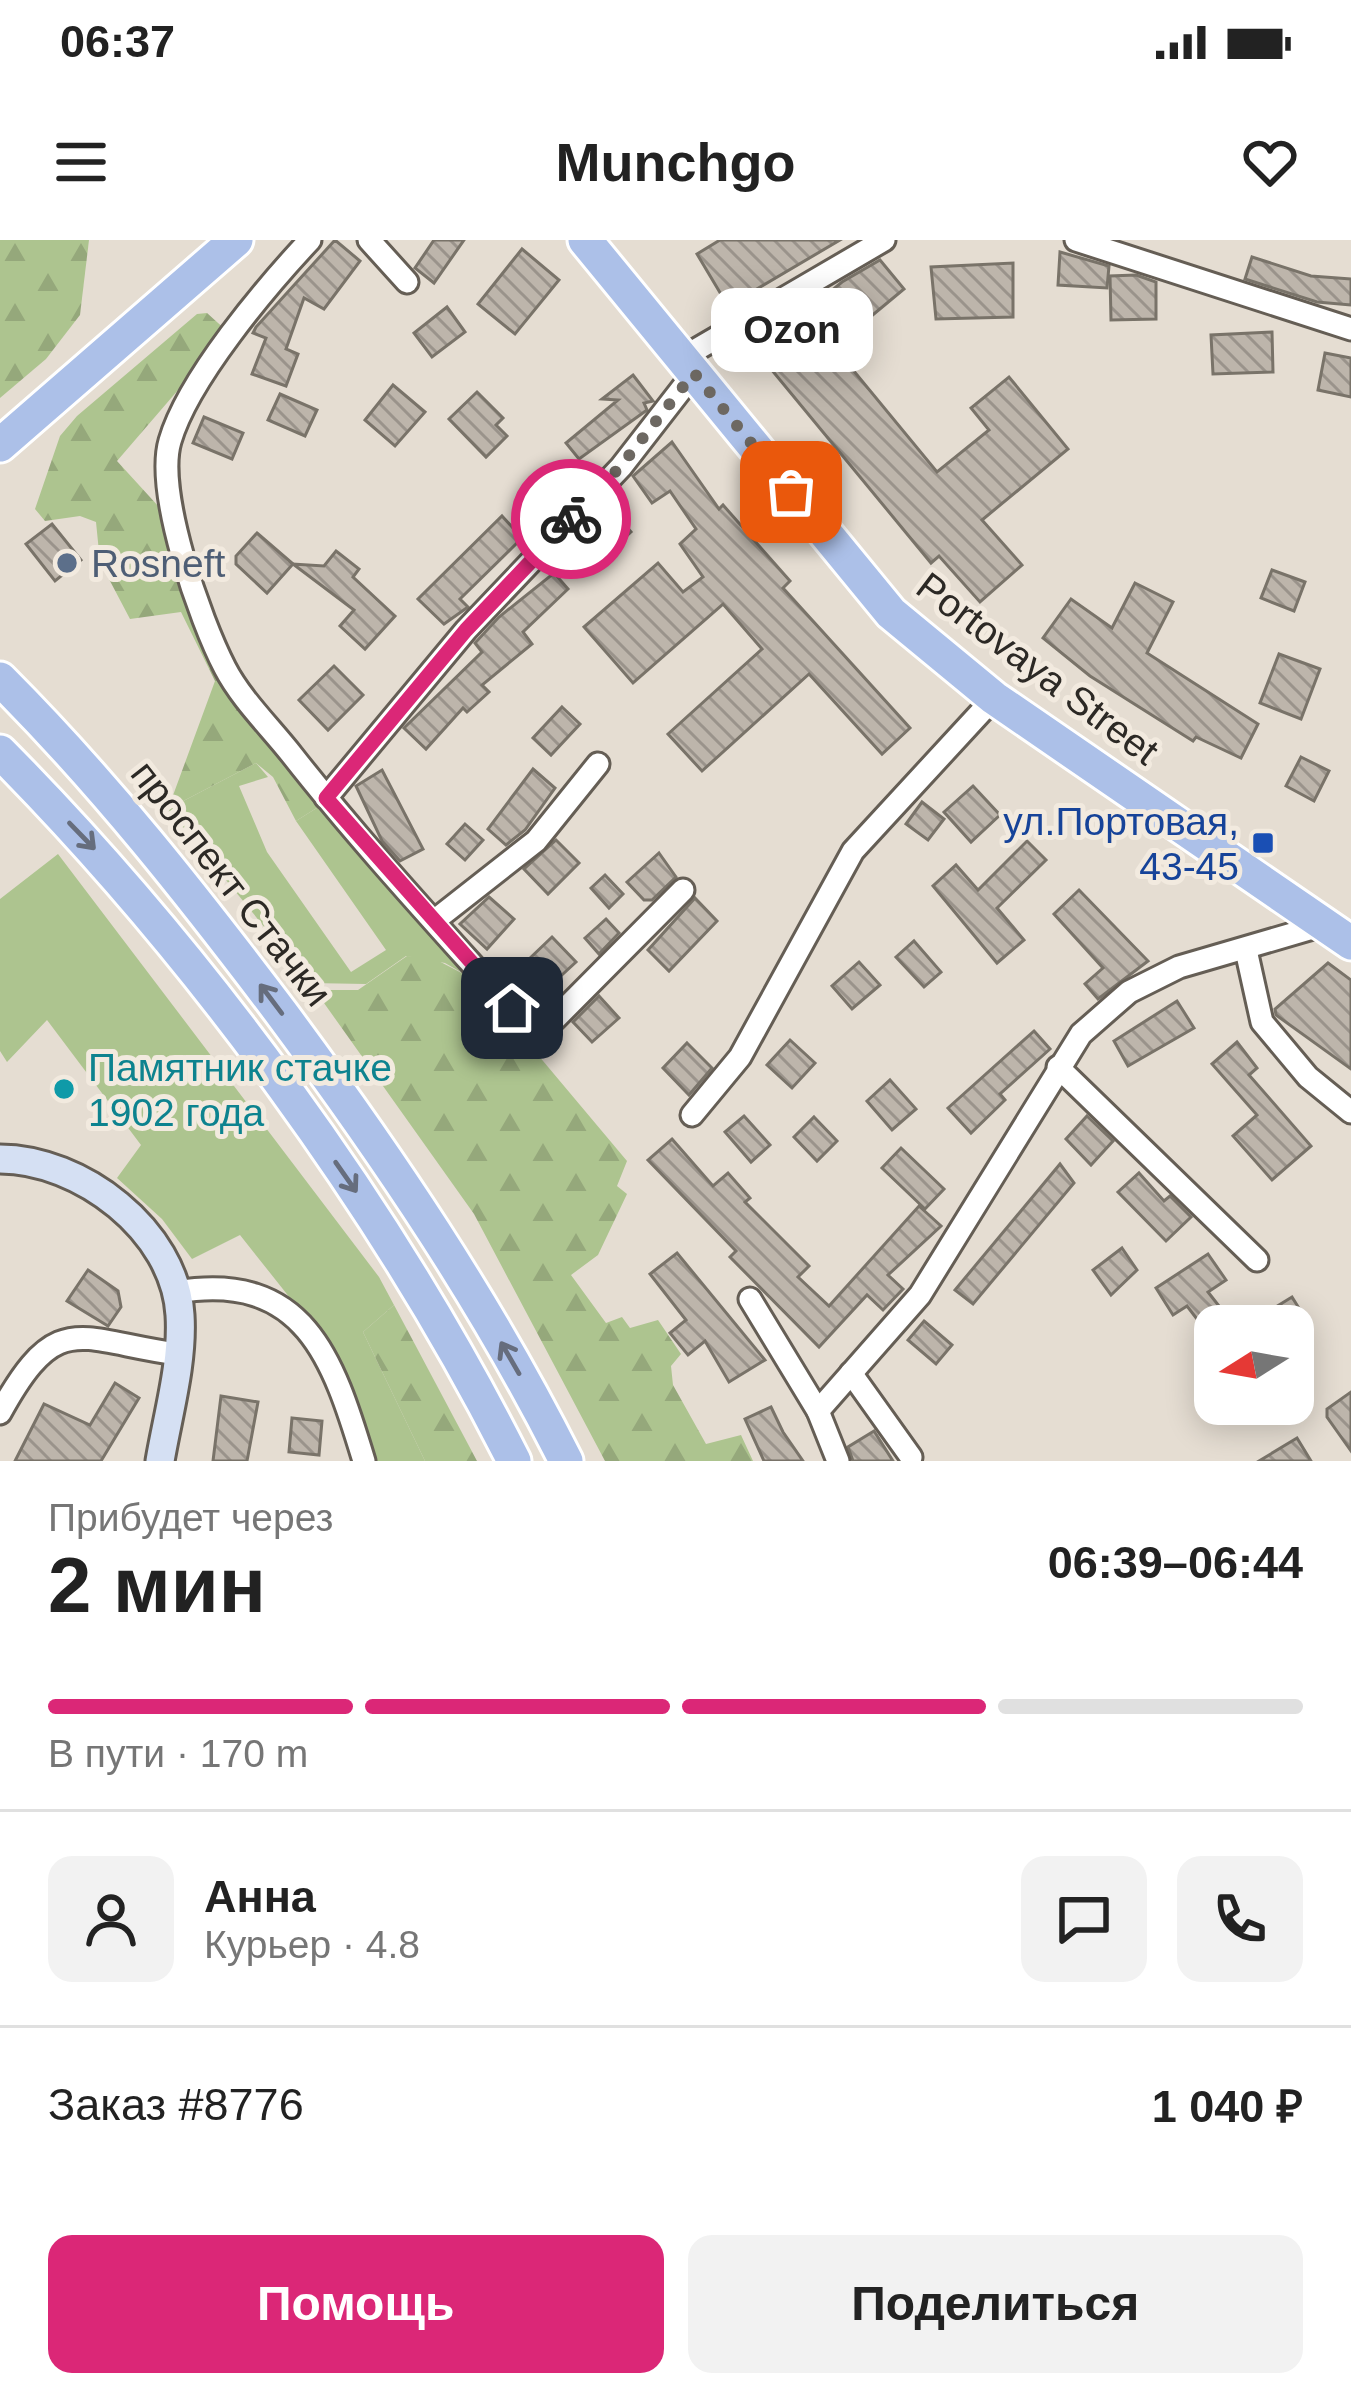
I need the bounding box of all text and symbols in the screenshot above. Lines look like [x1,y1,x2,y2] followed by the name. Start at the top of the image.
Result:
[60,16,175,67] text: 06:37
[48,129,114,195] icon: menu
[1237,129,1303,195] icon: heart
[556,132,795,192] text: Munchgo
[710,288,872,372] callout: Ozon
[743,308,841,351] text: Ozon
[740,441,842,543] pin
[511,459,631,579] courier
[758,459,824,525] icon: bag
[538,486,604,552] icon: bike
[91,542,226,585] place label: Rosneft
[54,550,80,576] marker: Rosneft
[909,564,1167,773] street label: Portovaya Street
[123,752,340,1014] street label: проспект Стачки
[1003,800,1239,888] place label: ул.Портовая, 43-45
[67,821,95,850] one-way arrow
[1250,830,1276,856] marker: ул.Портовая, 43-45
[461,957,563,1059] pin
[479,975,545,1041] icon: home
[258,984,284,1016] one-way arrow
[88,1046,392,1134] place label: Памятник стачке 1902 года
[51,1076,77,1102] marker: Памятник стачке 1902 года
[333,1160,358,1194] one-way arrow
[1194,1305,1314,1425] north arrow
[1194,1305,1314,1425] map controls
[498,1341,522,1376] one-way arrow
[48,1496,333,1539] text: Прибудет через
[1048,1537,1303,1588] text: 06:39–06:44
[48,1541,266,1629] text: 2 мин
[48,1732,308,1775] text: В пути · 170 m
[48,1856,174,1982] button: person
[1021,1856,1147,1982] button: chat
[1177,1856,1303,1982] button: phone
[204,1871,316,1922] text: Анна
[204,1923,420,1966] text: Курьер · 4.8
[48,2079,304,2130] text: Заказ #8776
[1152,2081,1303,2132] text: 1 040 ₽
[48,2235,664,2373] button: Помощь
[688,2235,1303,2373] button: Поделиться

